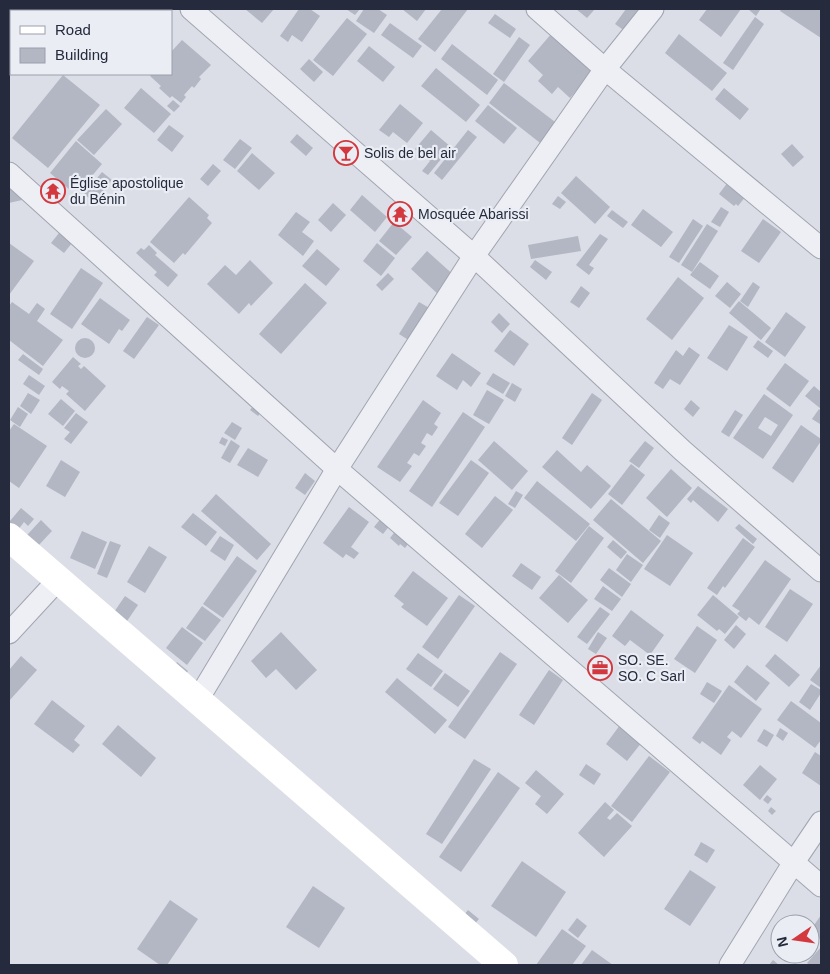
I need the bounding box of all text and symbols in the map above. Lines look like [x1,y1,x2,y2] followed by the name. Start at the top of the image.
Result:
[10,10,172,75] legend
[55,21,91,38] text: Road
[55,46,108,63] text: Building
[333,140,359,166] bar icon: Solis de bel air
[364,145,456,161] place label: Solis de bel air
[70,175,184,207] place label: Église apostolique du Bénin
[40,178,66,204] temple icon: Église apostolique du Bénin
[387,201,413,227] temple icon: Mosquée Abarissi
[418,206,529,222] place label: Mosquée Abarissi
[618,652,685,684] place label: SO. SE. SO. C Sarl
[587,655,613,681] office icon: SO. SE. SO. C Sarl
[770,914,820,964] north arrow
[773,935,791,949] text: N

